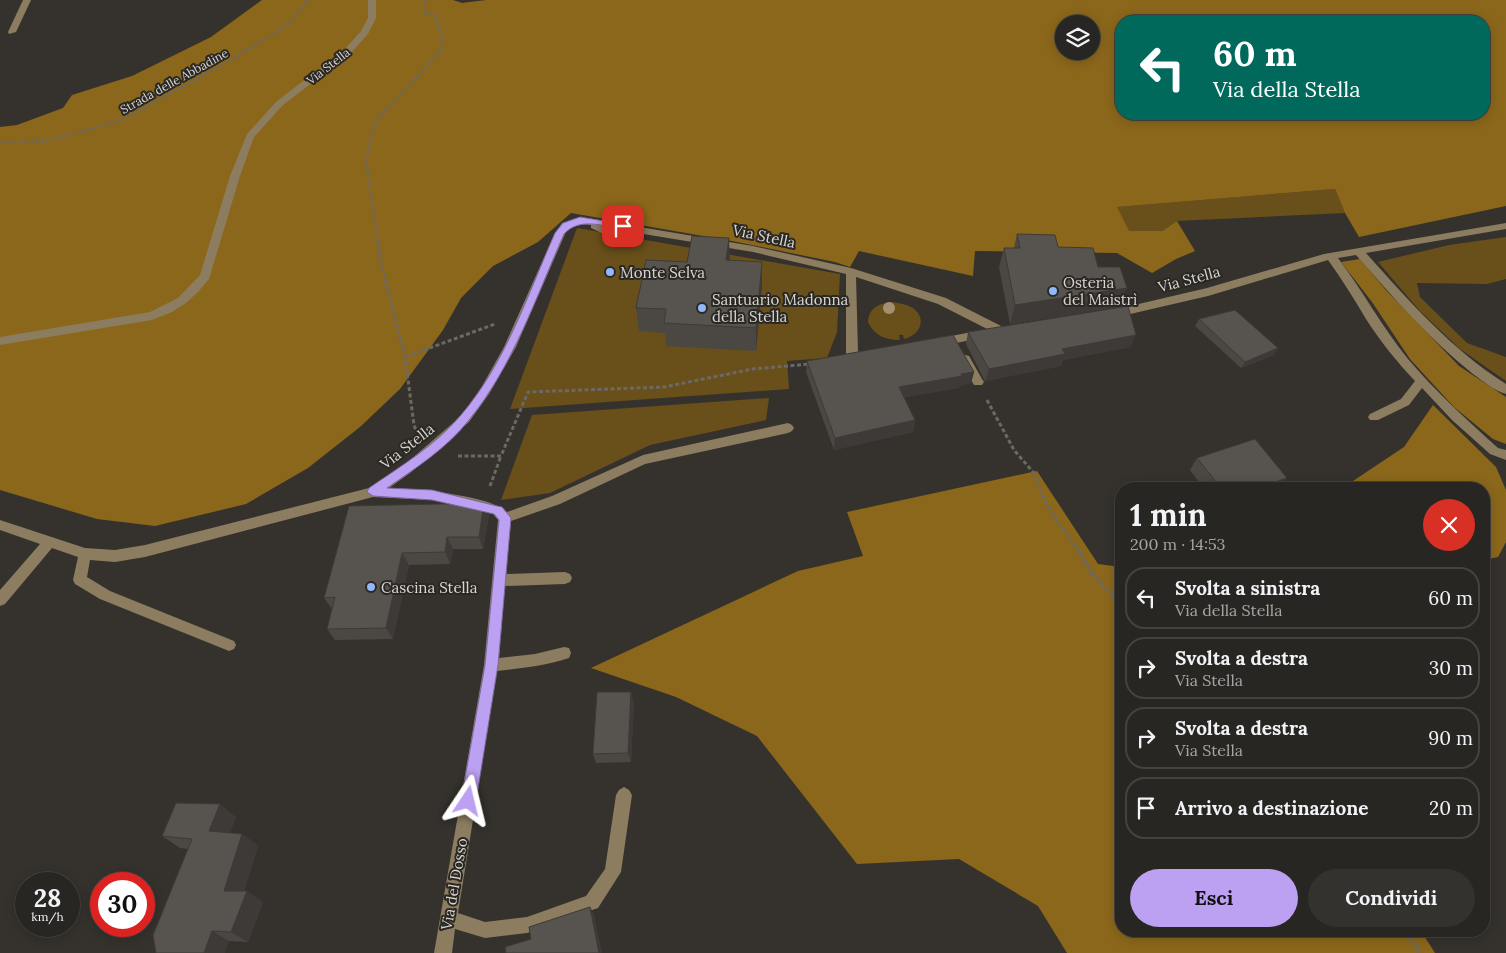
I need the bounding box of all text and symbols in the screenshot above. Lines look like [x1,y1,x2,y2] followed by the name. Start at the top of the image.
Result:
[1055,15,1100,60] map controls
[1055,15,1100,60] button: layers
[1213,31,1297,76] text: 60 m
[1130,35,1195,100] icon: left
[302,44,353,88] street label: Via Stella
[117,45,231,117] street label: Strada delle Abbadine
[1213,75,1361,103] text: Via della Stella
[602,205,644,247] pin
[609,212,637,240] icon: arrive
[730,220,797,252] street label: Via Stella
[1155,262,1222,297] street label: Via Stella
[620,263,705,282] place label: Monte Selva
[604,266,616,278] marker: Monte Selva
[1063,273,1137,309] place label: Osteria del Maistrì
[1047,285,1059,297] marker: Osteria del Maistrì
[712,290,849,326] place label: Santuario Madonna della Stella
[696,302,708,314] marker: Santuario Madonna della Stella
[375,419,438,474] street label: Via Stella
[1130,496,1207,534] text: 1 min
[1423,499,1475,551] button: close
[1130,534,1226,554] text: 200 m · 14:53
[1175,576,1320,600] text: Svolta a sinistra
[381,578,478,597] place label: Cascina Stella
[365,581,377,593] marker: Cascina Stella
[1132,584,1160,612] icon: left
[1428,586,1473,610] text: 60 m
[1175,600,1282,620] text: Via della Stella
[1175,646,1308,670] text: Svolta a destra
[1132,654,1160,682] icon: right
[1429,656,1473,680] text: 30 m
[1175,670,1243,690] text: Via Stella
[1175,716,1308,740] text: Svolta a destra
[1132,724,1160,752] icon: right
[1428,726,1473,750] text: 90 m
[1175,740,1243,760] text: Via Stella
[441,774,493,826] position arrow
[1132,794,1160,822] icon: arrive
[1175,796,1369,820] text: Arrivo a destinazione
[1429,796,1473,820] text: 20 m
[436,836,471,933] street label: Via del Dosso
[1130,869,1298,927] button: Esci
[1308,869,1475,927] button: Condividi
[90,872,155,937] speed limit sign: 30
[34,882,61,914] text: 28
[31,909,64,924] text: km/h

